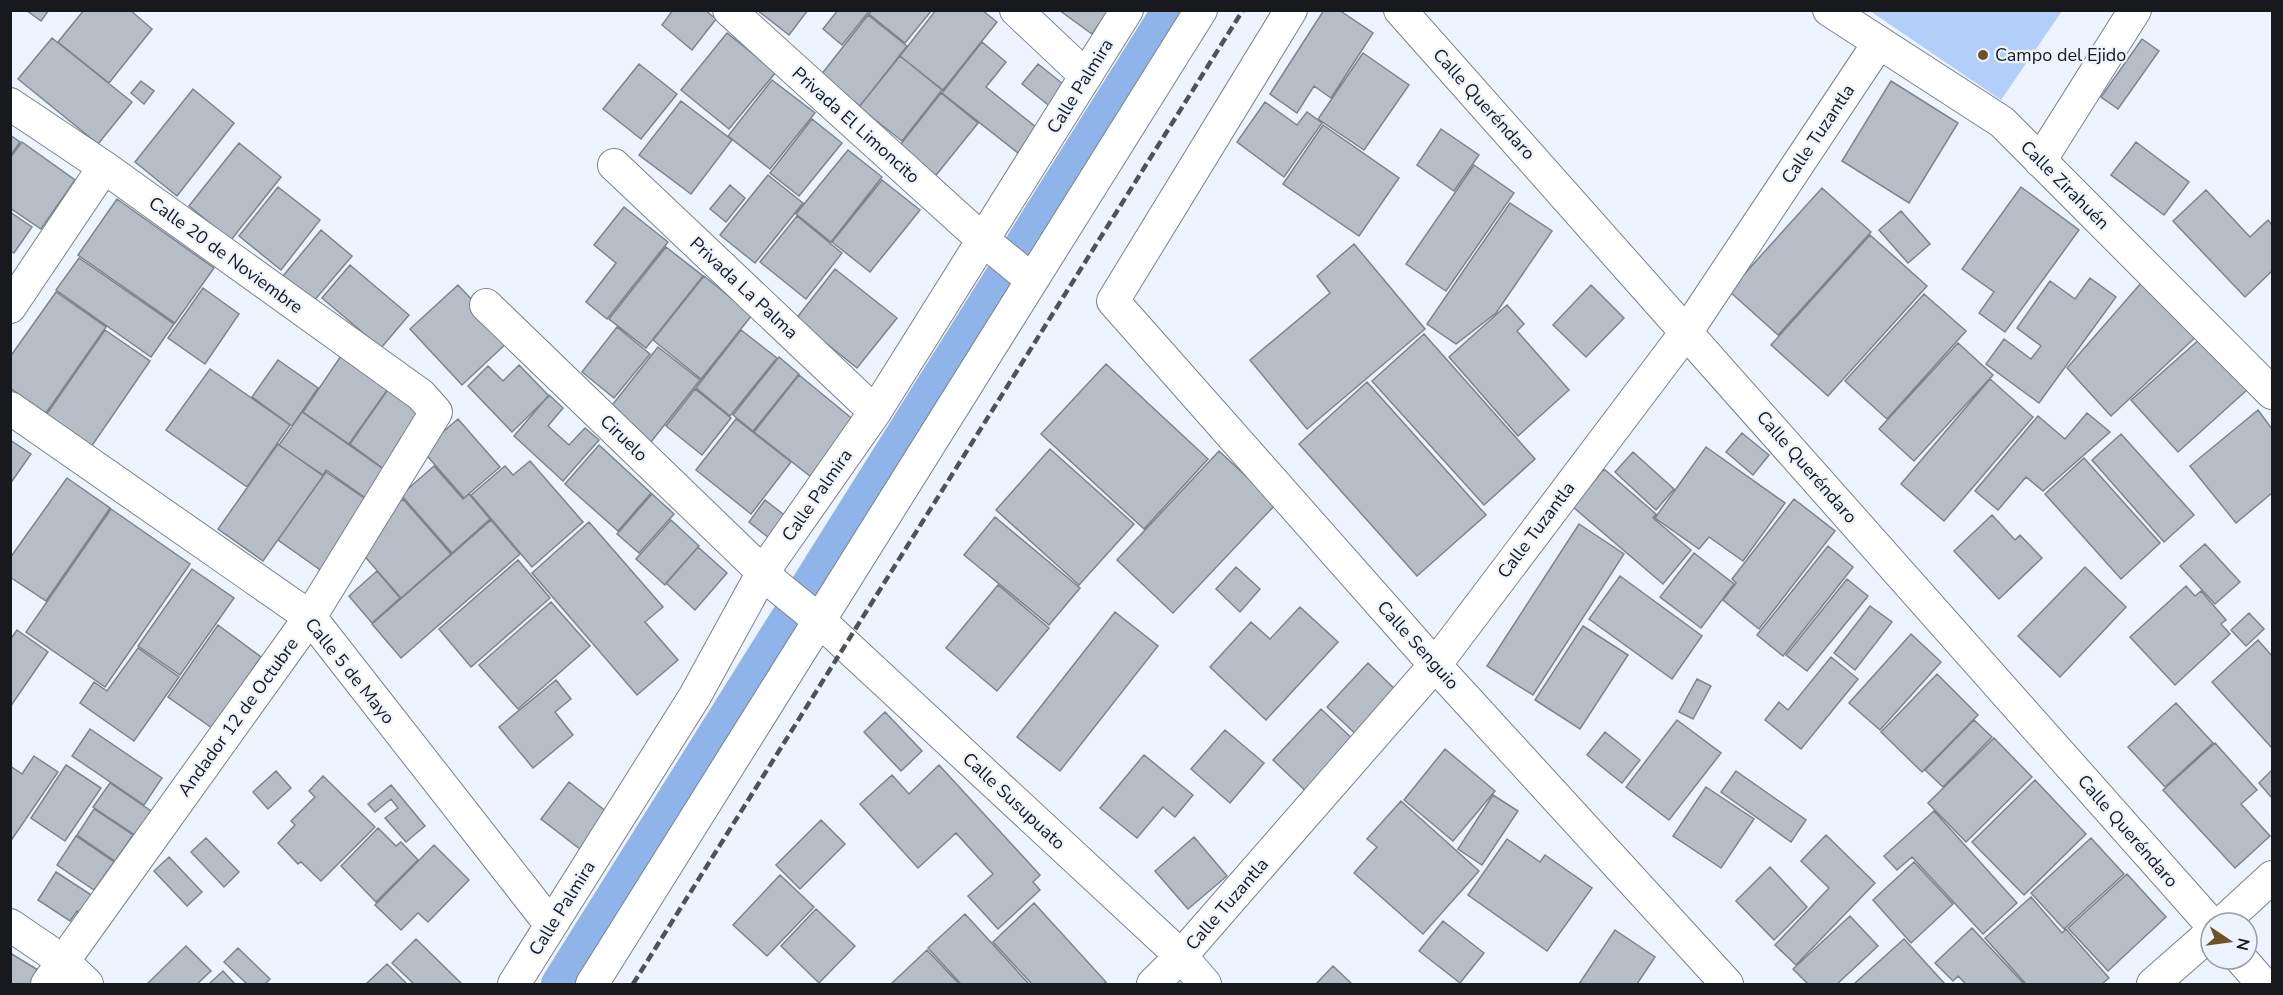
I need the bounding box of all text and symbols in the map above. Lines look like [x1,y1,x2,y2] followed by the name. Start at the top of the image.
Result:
[1041,34,1119,138] street label: Calle Palmira
[1428,43,1540,165] street label: Calle Queréndaro
[1995,43,2126,67] place label: Campo del Ejido
[1976,48,1990,62] marker: Campo del Ejido
[787,61,925,189] street label: Privada El Limoncito
[1776,80,1860,188] street label: Calle Tuzantla
[2015,135,2115,235] street label: Calle Zirahuén
[144,191,308,319] street label: Calle 20 de Noviembre
[685,232,803,344] street label: Privada La Palma
[1751,406,1863,528] street label: Calle Queréndaro
[595,409,653,467] street label: Ciruelo
[776,444,858,546] street label: Calle Palmira
[1492,477,1580,583] street label: Calle Tuzantla
[1372,595,1464,695] street label: Calle Senguio
[300,613,400,729] street label: Calle 5 de Mayo
[172,633,304,801] street label: Andador 12 de Octubre
[957,747,1071,855] street label: Calle Susupuato
[2072,770,2184,892] street label: Calle Queréndaro
[1180,853,1274,955] street label: Calle Tuzantla
[523,856,601,960] street label: Calle Palmira
[2199,911,2259,971] north arrow
[2231,936,2255,952] text: N

